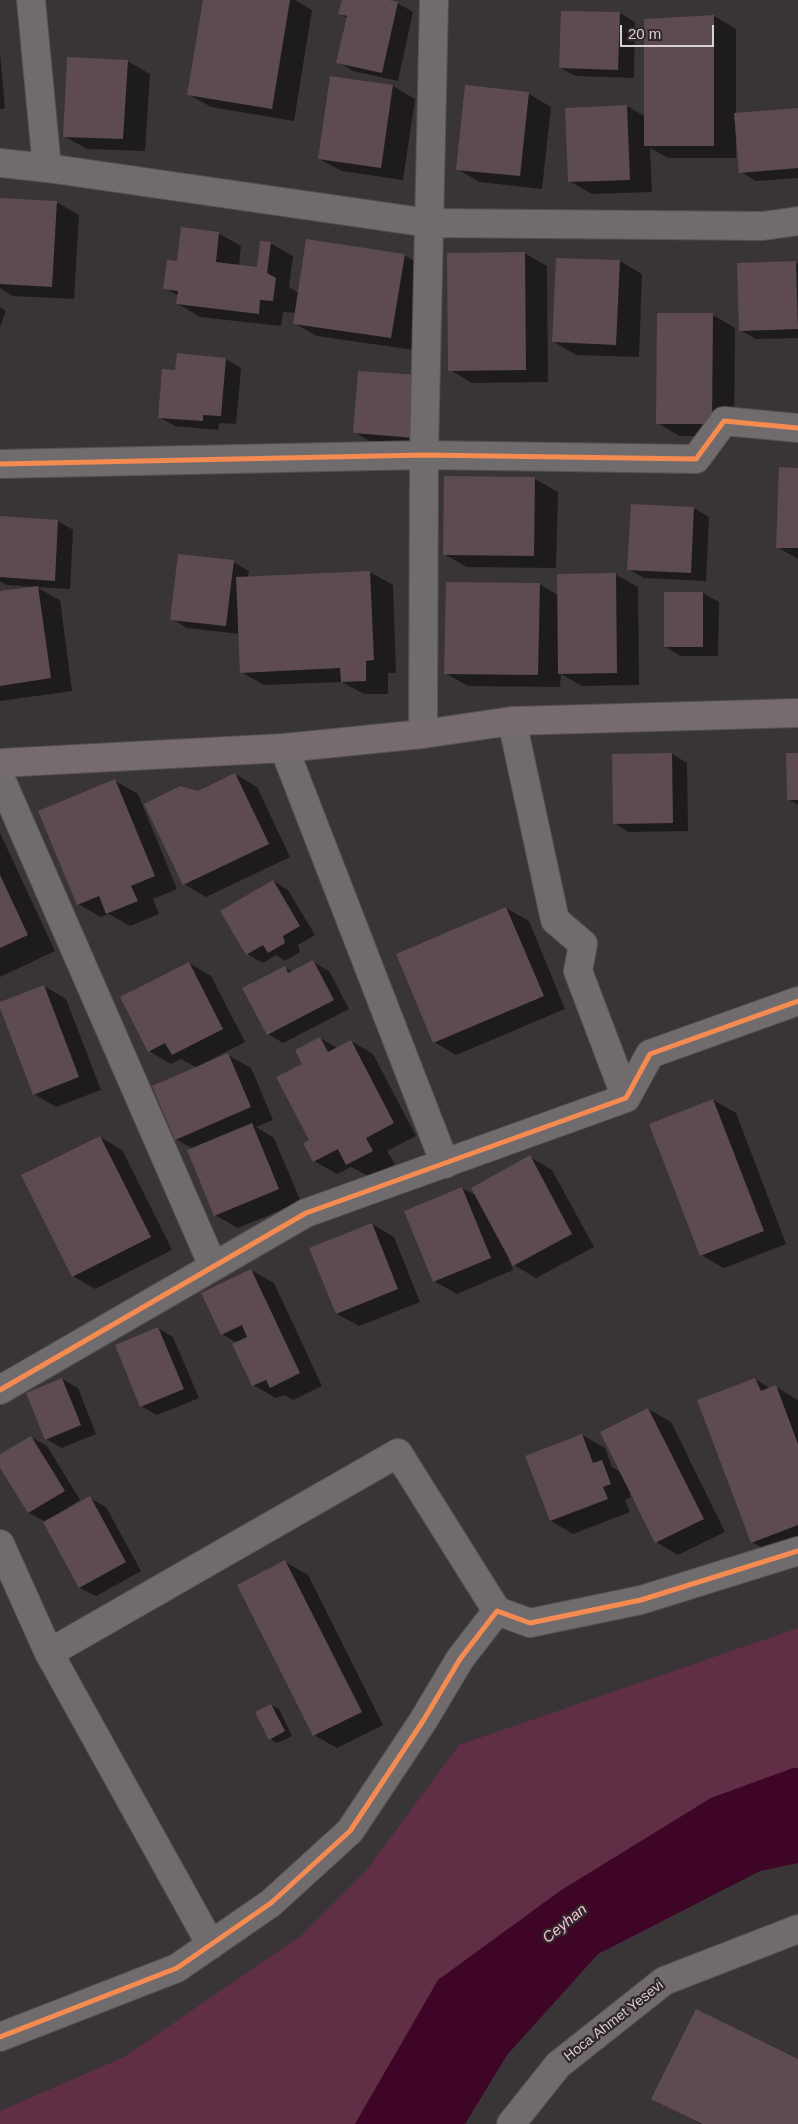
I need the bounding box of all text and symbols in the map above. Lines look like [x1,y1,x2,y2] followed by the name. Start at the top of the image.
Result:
[623,15,717,47] scale bar
[628,25,661,42] text: 20 m
[539,1901,591,1947] water label: Ceyhan
[561,1977,667,2065] street label: Hoca Ahmet Yesevi

